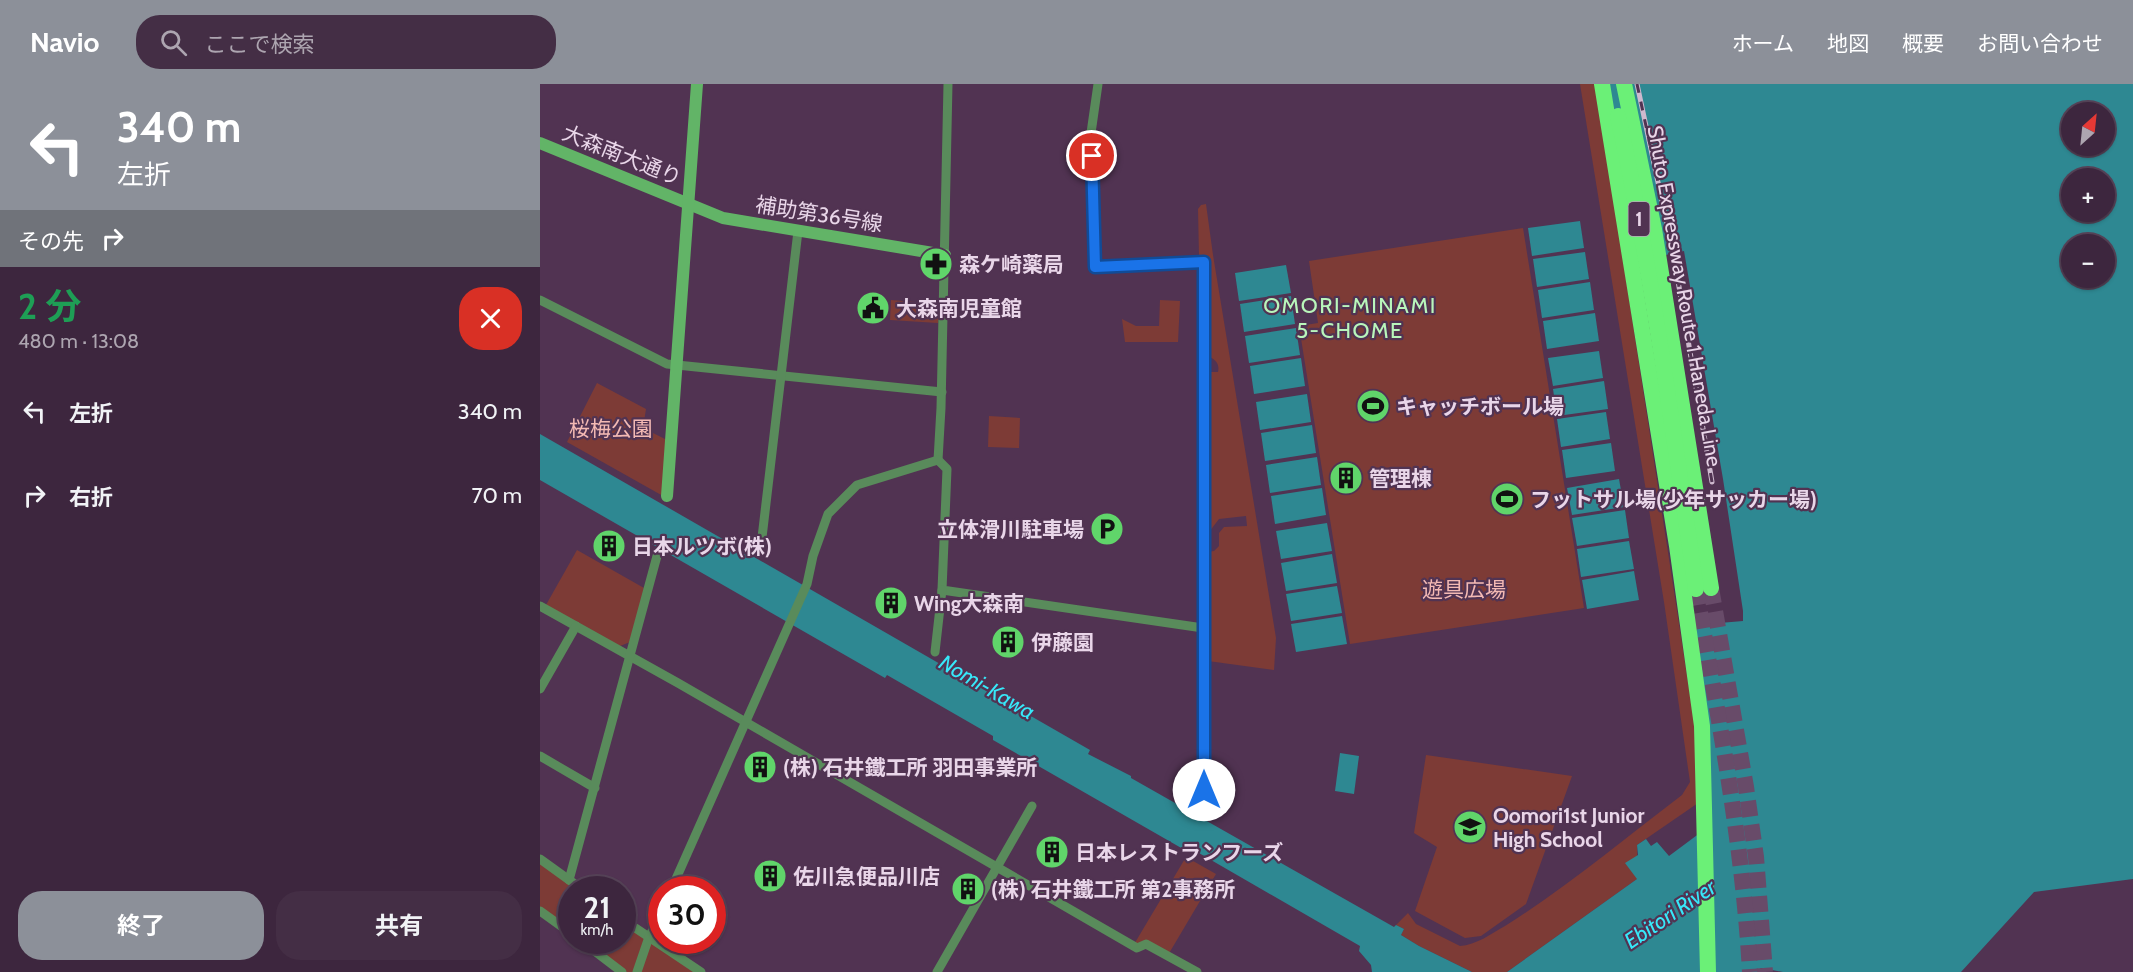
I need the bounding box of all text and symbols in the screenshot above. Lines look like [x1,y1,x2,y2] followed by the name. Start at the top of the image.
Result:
[136,15,556,69] search box
[30,25,100,59] text: Navio
[157,26,190,59] icon: search
[205,31,315,58] text: ここで検索
[1732,31,1794,56] text: ホーム
[1827,31,1869,56] text: 地図
[1902,31,1944,56] text: 概要
[1977,31,2103,56] text: お問い合わせ
[117,101,241,153] text: 340 m
[2061,102,2115,156] north arrow
[2061,102,2115,288] map controls
[18,108,96,186] icon: left
[559,120,685,190] street label: 大森南大通り
[1643,124,1727,469] street label: Shuto Expressway Route 1 Haneda Line
[1066,130,1117,181] pin
[1075,139,1108,172] icon: arrive
[117,158,171,191] text: 左折
[2061,168,2115,222] button: +
[754,192,884,236] street label: 補助第36号線
[1628,202,1650,236] road number: 1
[96,222,129,255] icon: right
[18,228,84,255] text: その先
[2061,234,2115,288] button: −
[918,246,954,282] pharmacy icon: 森ケ崎薬局
[959,252,1064,277] place label: 森ケ崎薬局
[18,284,81,328] text: 2 分
[459,287,522,350] button: close
[855,290,891,326] public building icon: 大森南児童館
[1263,292,1437,344] district label: OMORI-MINAMI 5-CHOME
[896,296,1022,321] place label: 大森南児童館
[18,329,139,353] text: 480 m · 13:08
[1355,388,1391,424] sports icon: キャッチボール場
[1396,394,1564,419] place label: キャッチボール場
[18,395,51,428] icon: left
[458,398,522,425] text: 340 m
[69,400,113,427] text: 左折
[569,416,653,441] park label: 桜梅公園
[1328,460,1364,496] building icon: 管理棟
[1369,466,1432,491] place label: 管理棟
[18,479,51,512] icon: right
[1489,481,1525,517] sports icon: フットサル場(少年サッカー場)
[472,482,522,509] text: 70 m
[69,484,113,511] text: 右折
[1530,487,1817,512] place label: フットサル場(少年サッカー場)
[1089,511,1125,547] parking icon: 立体滑川駐車場
[937,517,1084,542] place label: 立体滑川駐車場
[591,528,627,564] building icon: 日本ルツボ(株)
[632,534,772,559] place label: 日本ルツボ(株)
[1422,577,1506,602] park label: 遊具広場
[873,585,909,621] building icon: Wing大森南
[914,591,1024,616] place label: Wing大森南
[990,624,1026,660] building icon: 伊藤園
[1031,630,1094,655] place label: 伊藤園
[934,649,1040,725] water label: Nomi-Kawa
[742,749,778,785] building icon: (株) 石井鐵工所 羽田事業所
[783,755,1037,780] place label: (株) 石井鐵工所 羽田事業所
[1172,758,1236,822] position arrow
[1493,803,1644,852] place label: Oomori1st Junior High School
[1452,809,1488,845] school or university icon: Oomori1st Junior High School
[1034,834,1070,870] building icon: 日本レストランフーズ
[1075,840,1283,865] place label: 日本レストランフーズ
[752,858,788,894] building icon: 佐川急便品川店
[793,864,940,889] place label: 佐川急便品川店
[950,871,986,907] building icon: (株) 石井鐵工所 第2事務所
[1619,873,1722,954] water label: Ebitori River
[648,876,726,954] speed limit sign: 30
[991,877,1235,902] place label: (株) 石井鐵工所 第2事務所
[584,889,610,926] text: 21
[18,891,264,960] button: 終了
[276,891,522,960] button: 共有
[581,921,613,939] text: km/h

